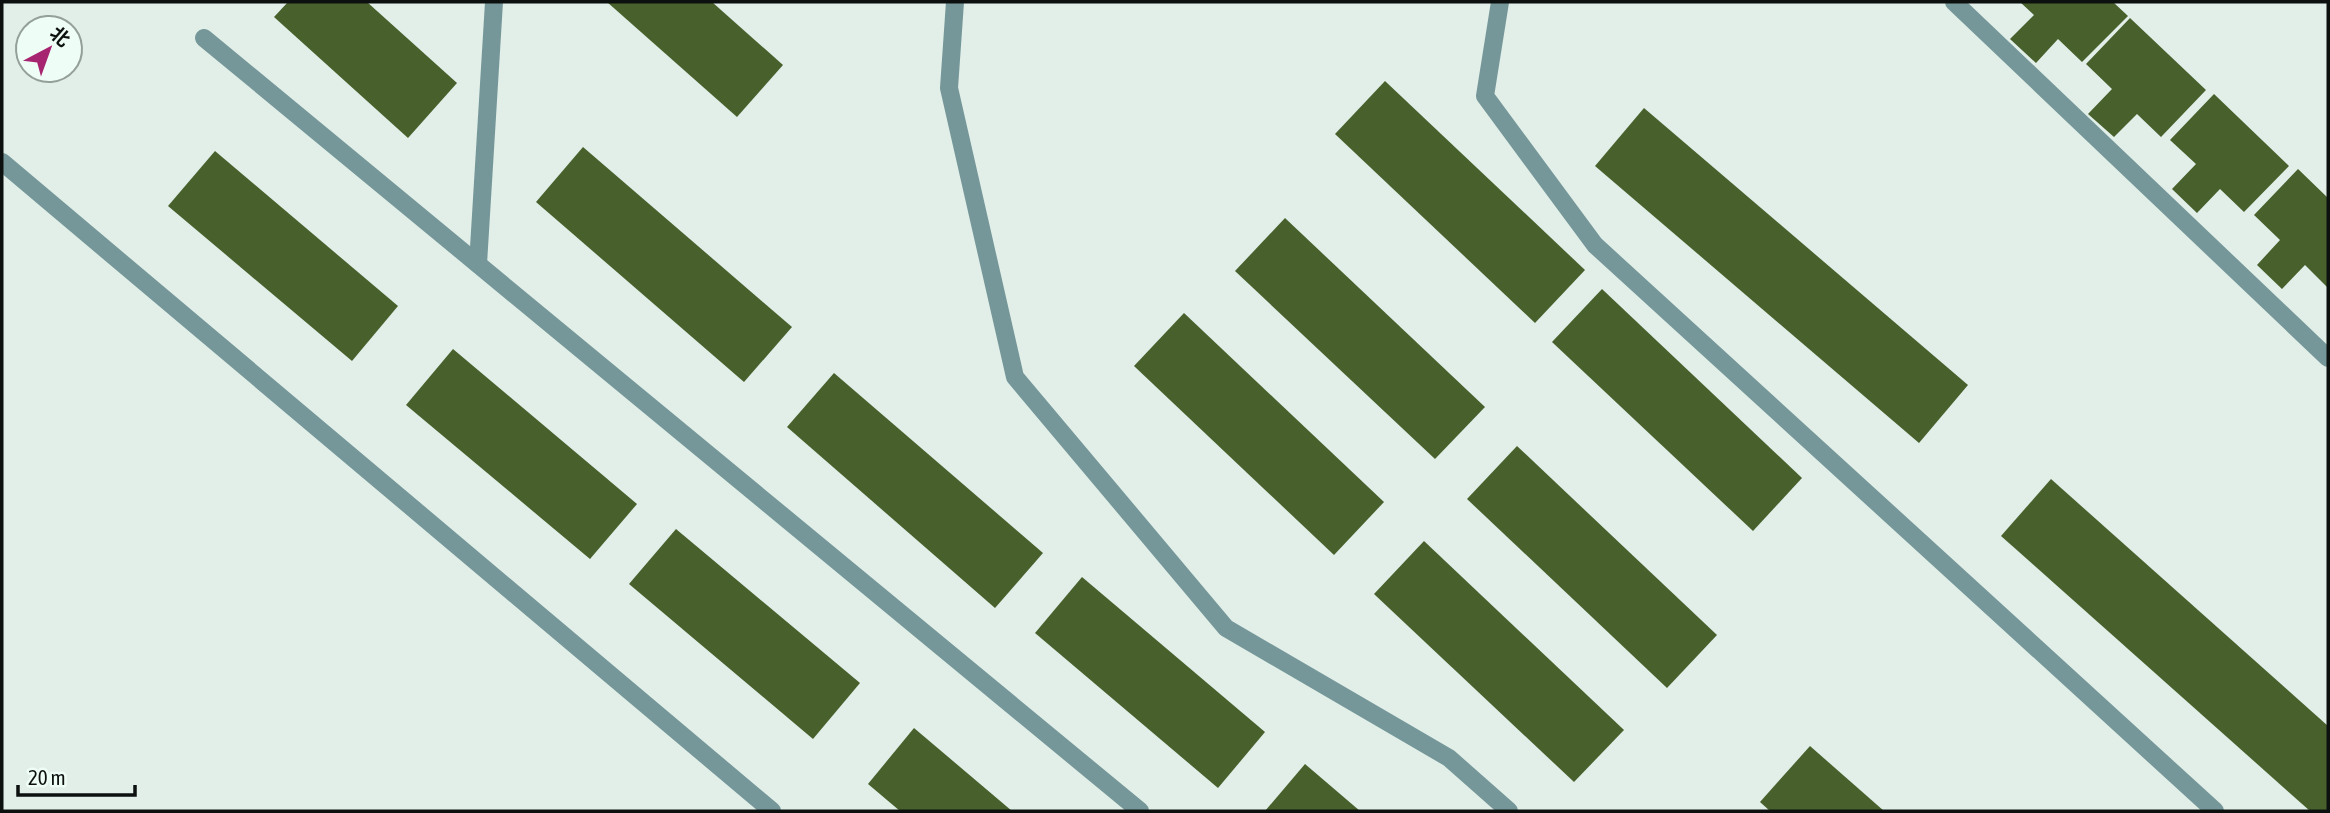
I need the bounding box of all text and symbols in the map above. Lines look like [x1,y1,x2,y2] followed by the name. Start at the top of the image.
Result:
[14,14,84,84] north arrow
[46,22,75,51] text: 北
[18,754,135,798] scale bar
[28,765,66,789] text: 20 m

